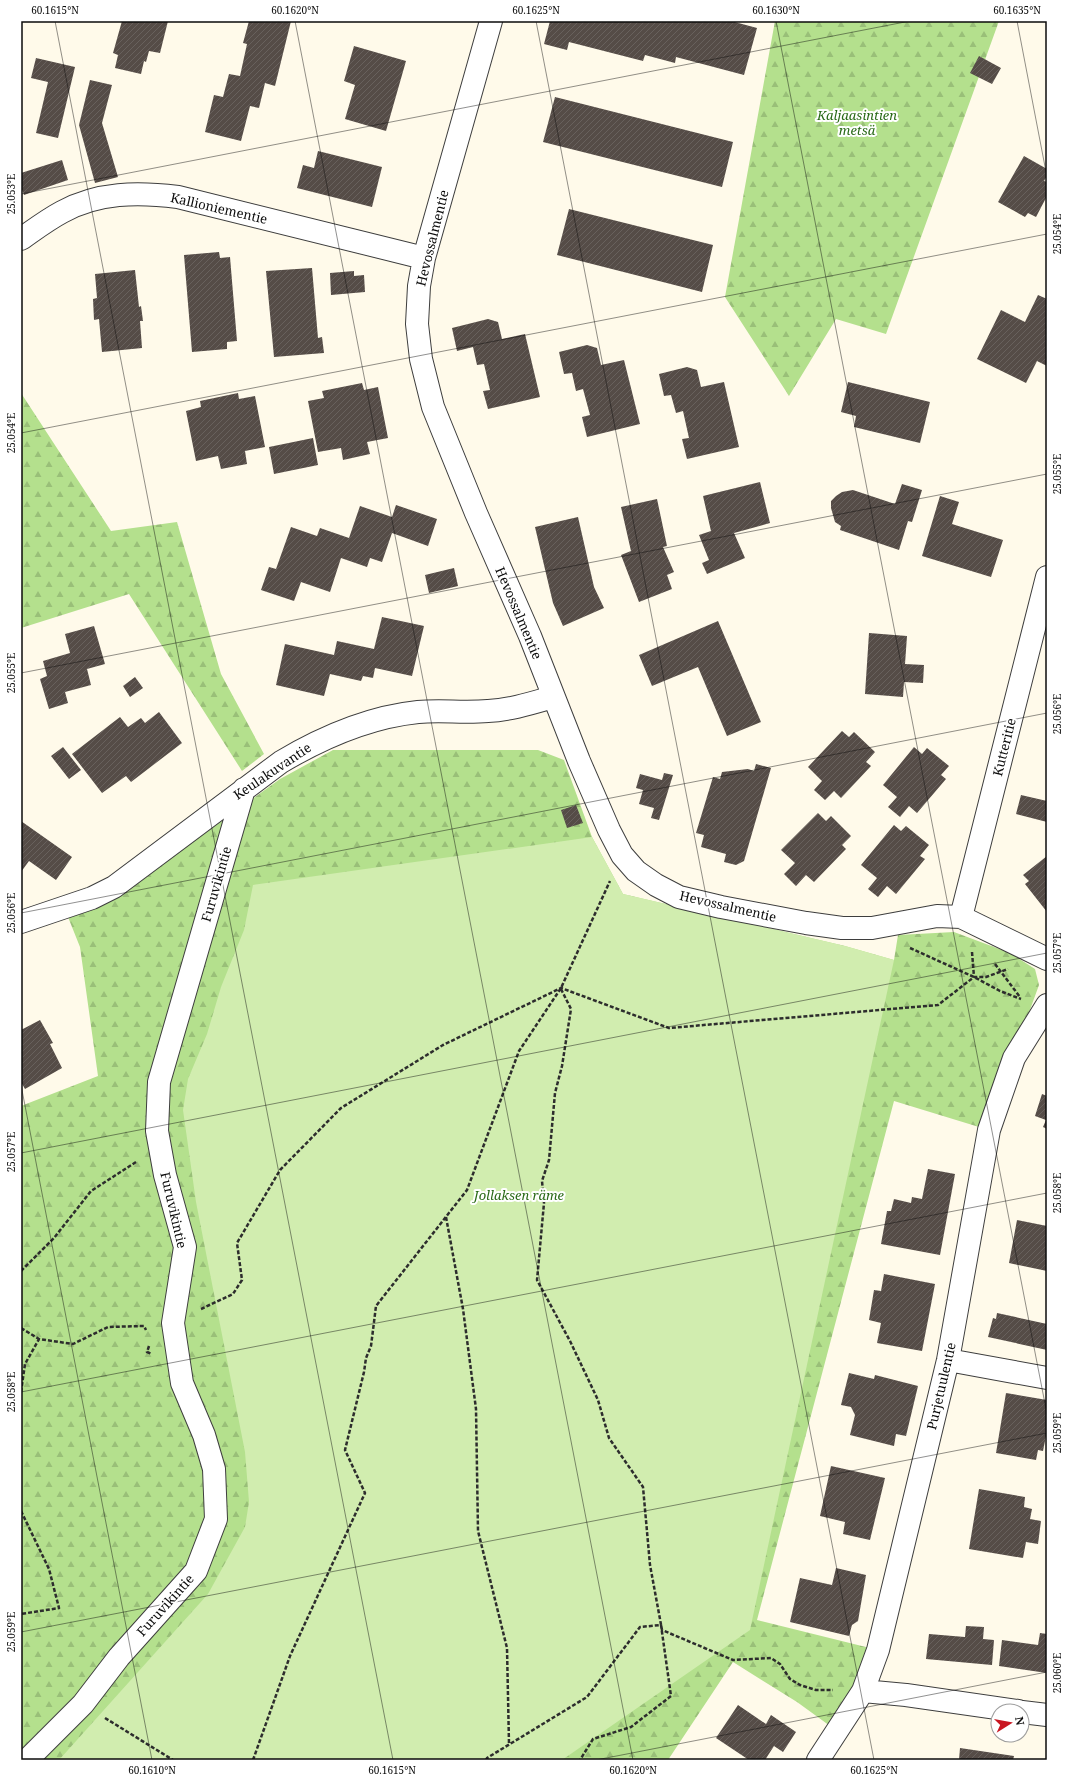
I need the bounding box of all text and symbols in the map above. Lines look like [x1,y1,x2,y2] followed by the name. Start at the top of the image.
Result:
[31,3,79,17] text: 60.1615°N
[271,3,319,17] text: 60.1620°N
[512,3,560,17] text: 60.1625°N
[752,3,800,17] text: 60.1630°N
[993,3,1041,17] text: 60.1635°N
[816,106,897,139] park label: Kaljaasintien metsä
[4,174,18,214] text: 25.053°E
[169,188,269,228] street label: Kallioniementie
[411,188,453,288] street label: Hevossalmentie
[1050,214,1064,254] text: 25.054°E
[4,413,18,453] text: 25.054°E
[1050,454,1064,494] text: 25.055°E
[491,564,547,662] street label: Hevossalmentie
[4,653,18,693] text: 25.055°E
[1050,694,1064,734] text: 25.056°E
[988,716,1020,778] street label: Kutteritie
[230,738,314,804] street label: Keulakuvantie
[197,844,235,924] street label: Furuvikintie
[678,886,778,926] street label: Hevossalmentie
[4,893,18,933] text: 25.056°E
[1050,933,1064,973] text: 25.057°E
[4,1132,18,1172] text: 25.057°E
[156,1170,192,1250] street label: Furuvikintie
[1050,1173,1064,1213] text: 25.058°E
[471,1186,565,1204] park label: Jollaksen räme
[922,1340,960,1431] street label: Purjetuulentie
[4,1372,18,1412] text: 25.058°E
[1050,1413,1064,1453] text: 25.059°E
[132,1570,198,1640] street label: Furuvikintie
[4,1612,18,1652] text: 25.059°E
[1050,1653,1064,1693] text: 25.060°E
[990,1703,1030,1743] north arrow
[1012,1715,1029,1727] text: N
[128,1763,176,1777] text: 60.1610°N
[368,1763,416,1777] text: 60.1615°N
[609,1763,657,1777] text: 60.1620°N
[850,1763,898,1777] text: 60.1625°N

